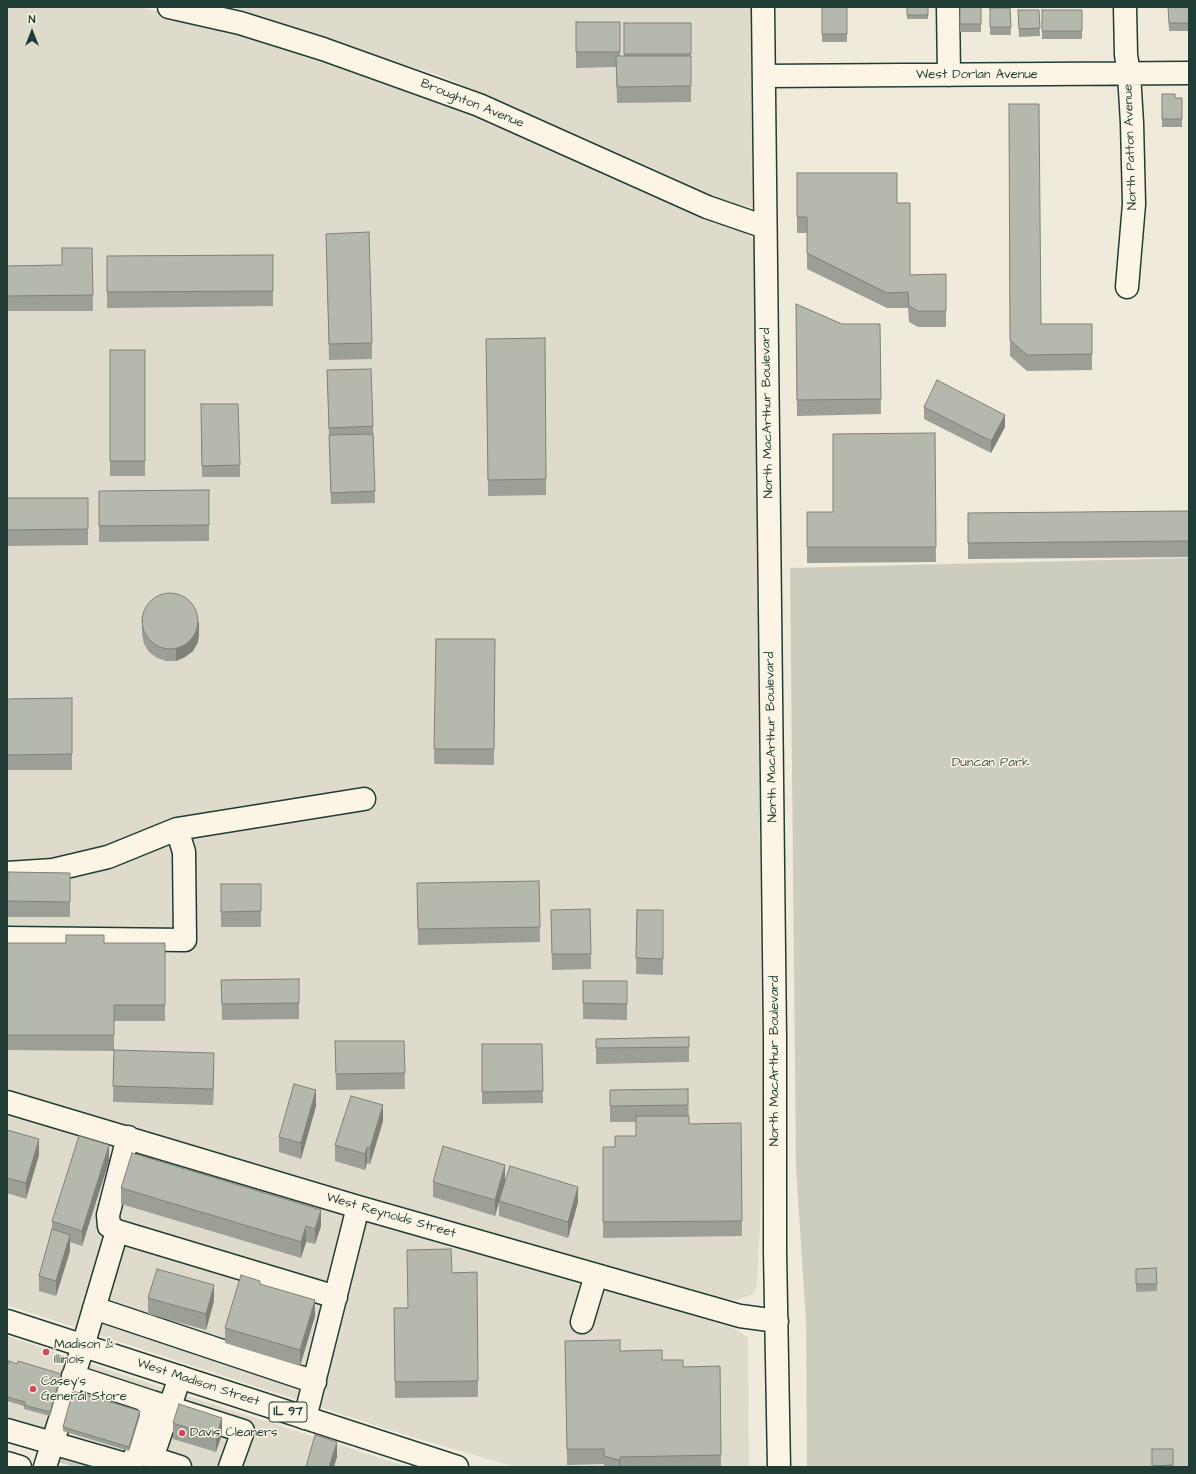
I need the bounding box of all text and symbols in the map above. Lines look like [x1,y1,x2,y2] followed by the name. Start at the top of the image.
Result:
[12,12,52,52] north arrow
[29,12,35,27] text: N
[916,67,1038,83] street label: West Dorlan Avenue
[418,76,526,132] street label: Broughton Avenue
[1121,84,1141,210] street label: North Patton Avenue
[759,328,777,498] street label: North MacArthur Boulevard
[763,652,781,822] street label: North MacArthur Boulevard
[952,755,1030,771] park label: Duncan Park
[767,976,783,1146] street label: North MacArthur Boulevard
[324,1190,458,1242] street label: West Reynolds Street
[54,1337,114,1368] place label: Madison & Illinois
[41,1347,51,1357] marker: Madison & Illinois
[135,1356,261,1410] street label: West Madison Street
[41,1374,127,1405] place label: Casey's General Store
[28,1384,38,1394] marker: Casey's General Store
[269,1402,307,1422] road number: IL 97
[190,1425,278,1441] place label: Davis Cleaners
[177,1428,187,1438] marker: Davis Cleaners

